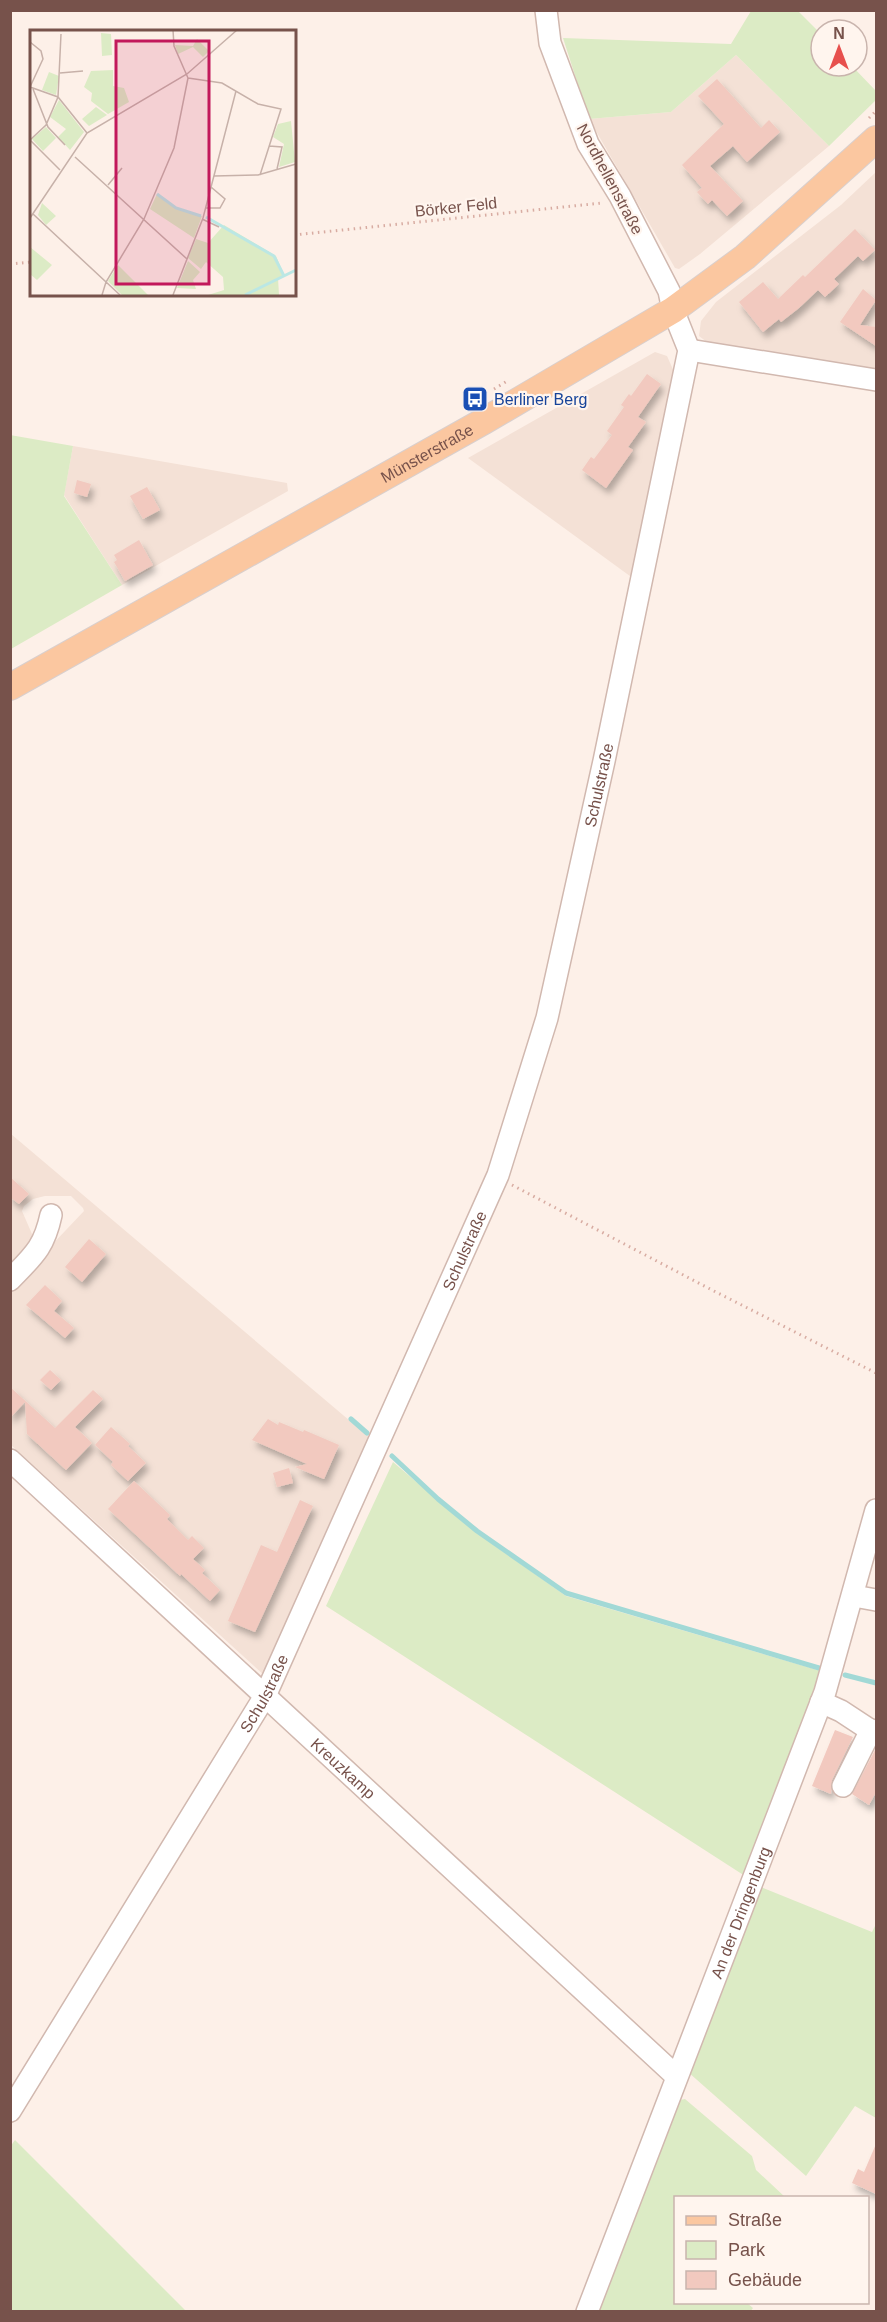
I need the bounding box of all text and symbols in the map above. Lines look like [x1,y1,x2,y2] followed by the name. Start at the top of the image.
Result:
[809,18,869,78] north arrow
[833,25,845,42] text: N
[30,30,296,296] inset map
[574,121,646,237] street label: Nordhellenstraße
[414,194,498,220] street label: Börker Feld
[460,384,490,414] bus stop icon: Berliner Berg
[494,391,587,408] place label: Berliner Berg
[378,420,476,486] street label: Münsterstraße
[581,741,616,828] street label: Schulstraße
[439,1208,489,1293] street label: Schulstraße
[236,1652,291,1735] street label: Schulstraße
[308,1735,379,1802] street label: Kreuzkamp
[707,1844,773,1981] street label: An der Dringenburg
[674,2196,869,2304] legend
[728,2210,782,2230] text: Straße
[728,2240,766,2260] text: Park
[728,2270,802,2290] text: Gebäude

